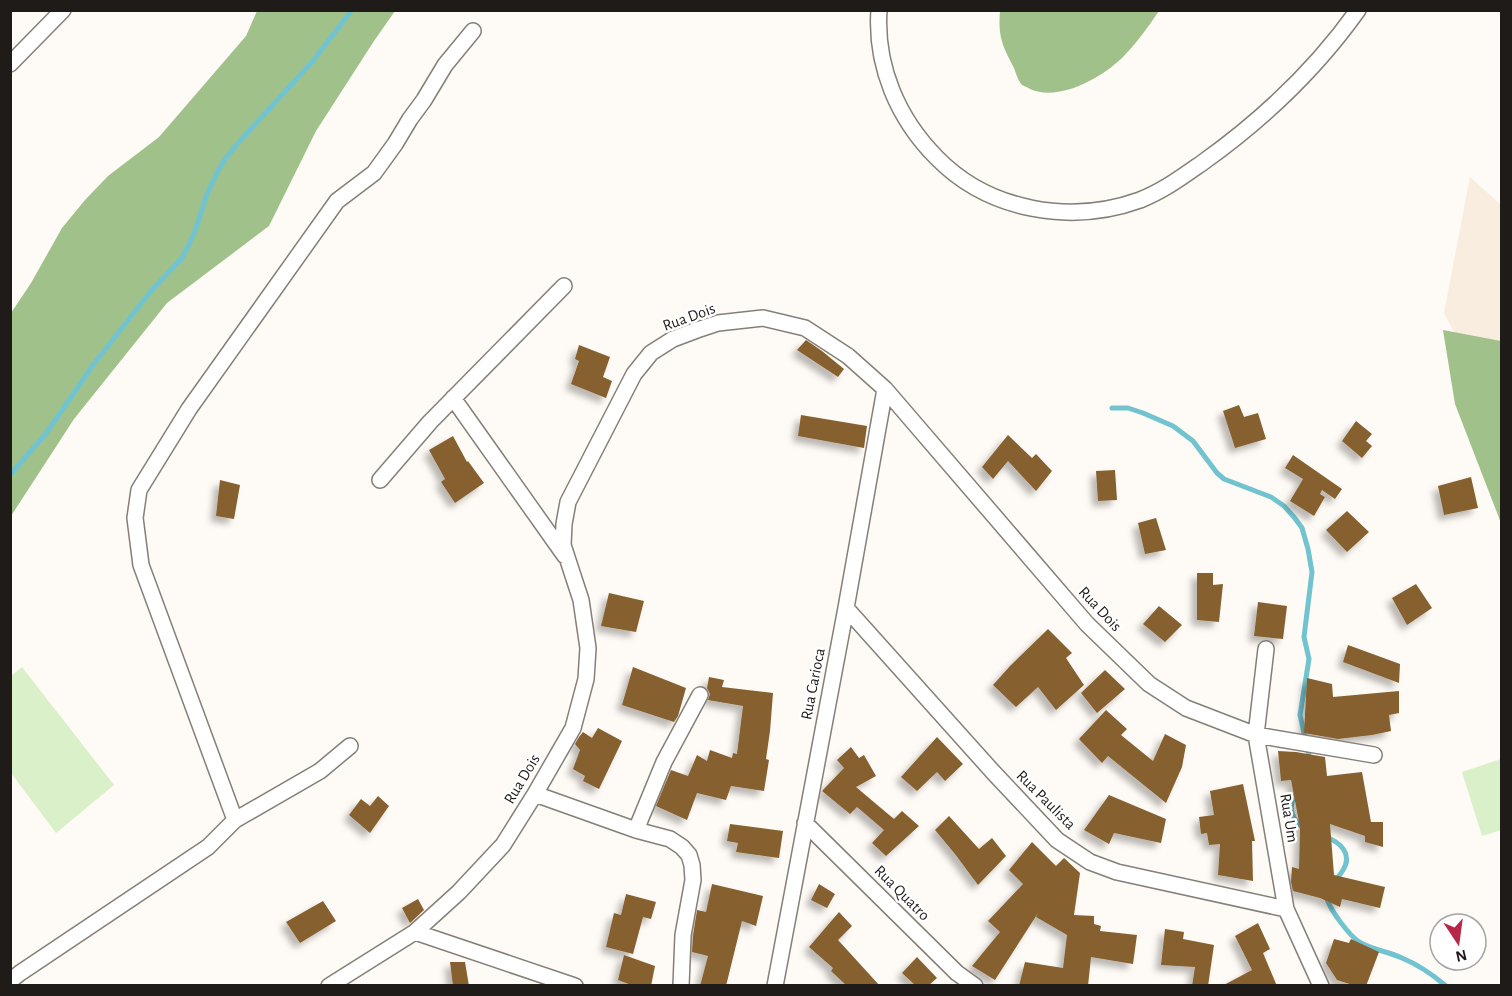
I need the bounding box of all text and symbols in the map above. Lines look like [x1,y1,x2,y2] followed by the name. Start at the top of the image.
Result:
[661,300,718,334] street label: Rua Dois
[1075,584,1125,635] street label: Rua Dois
[798,647,828,721] street label: Rua Carioca
[501,751,543,807] street label: Rua Dois
[1013,767,1079,833] street label: Rua Paulista
[1277,792,1301,844] street label: Rua Um
[871,862,933,924] street label: Rua Quatro
[1428,912,1488,972] north arrow
[1454,947,1468,965] text: N

